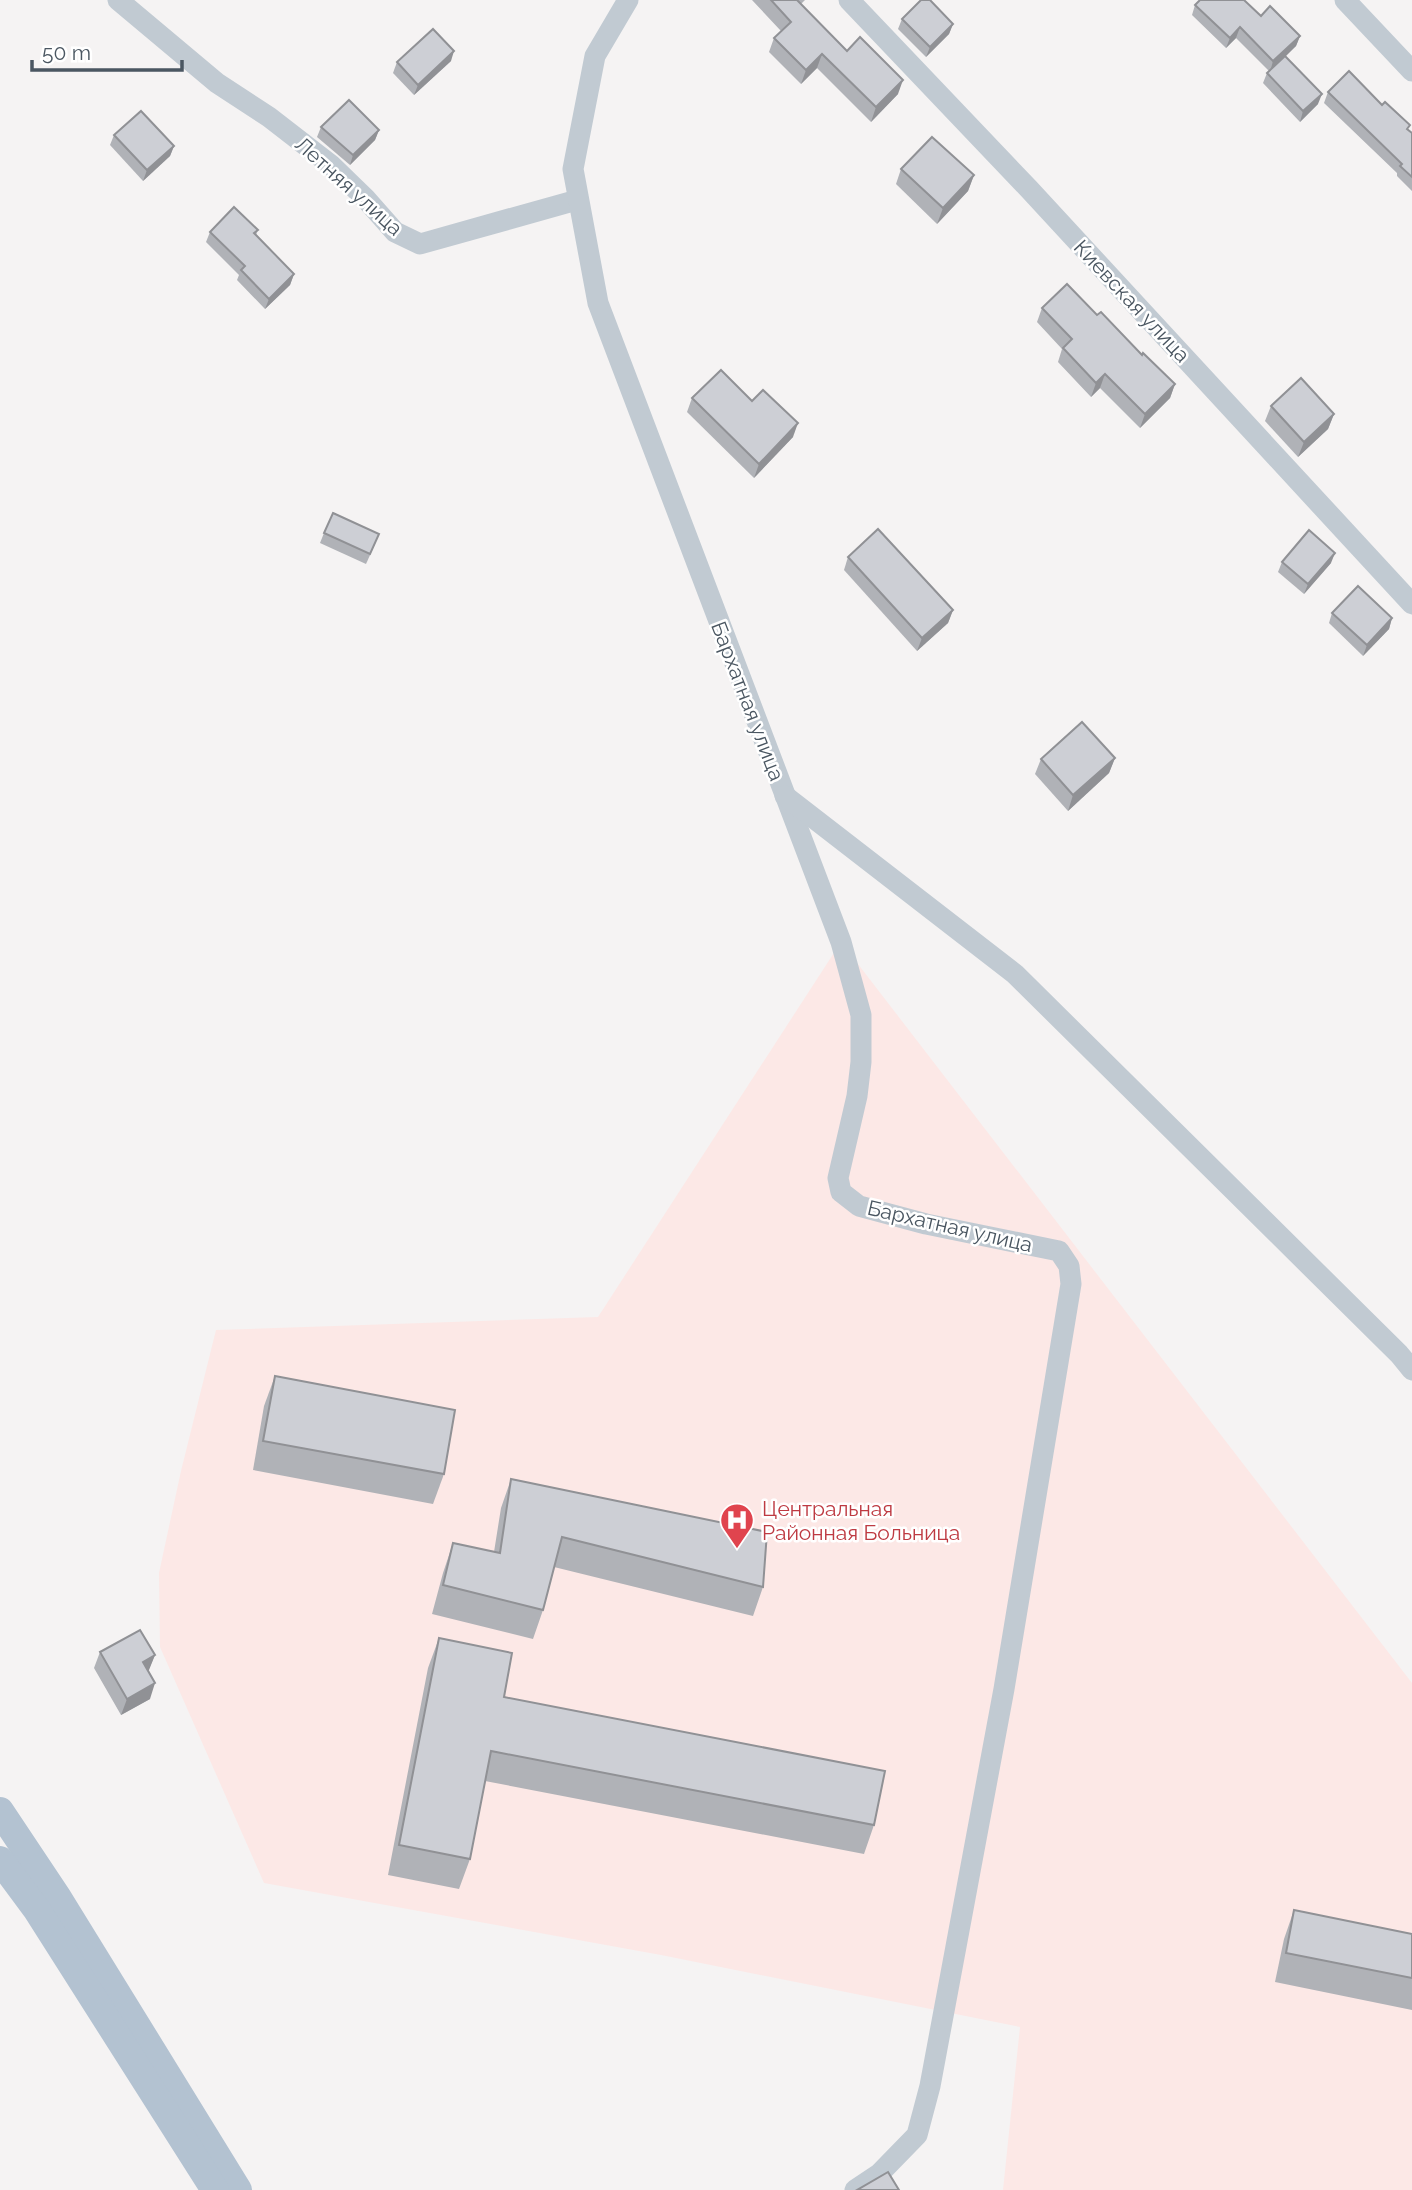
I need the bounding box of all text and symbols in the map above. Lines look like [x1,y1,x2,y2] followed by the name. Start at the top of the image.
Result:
[32,28,182,72] scale bar
[42,40,91,65] text: 50 m
[290,131,408,241] street label: Летняя улица
[1069,235,1195,367] street label: Киевская улица
[706,618,790,784] street label: Бархатная улица
[865,1195,1035,1257] street label: Бархатная улица
[762,1496,960,1545] place label: Центральная Районная Больница
[718,1501,756,1550] hospital icon: Центральная Районная Больница

